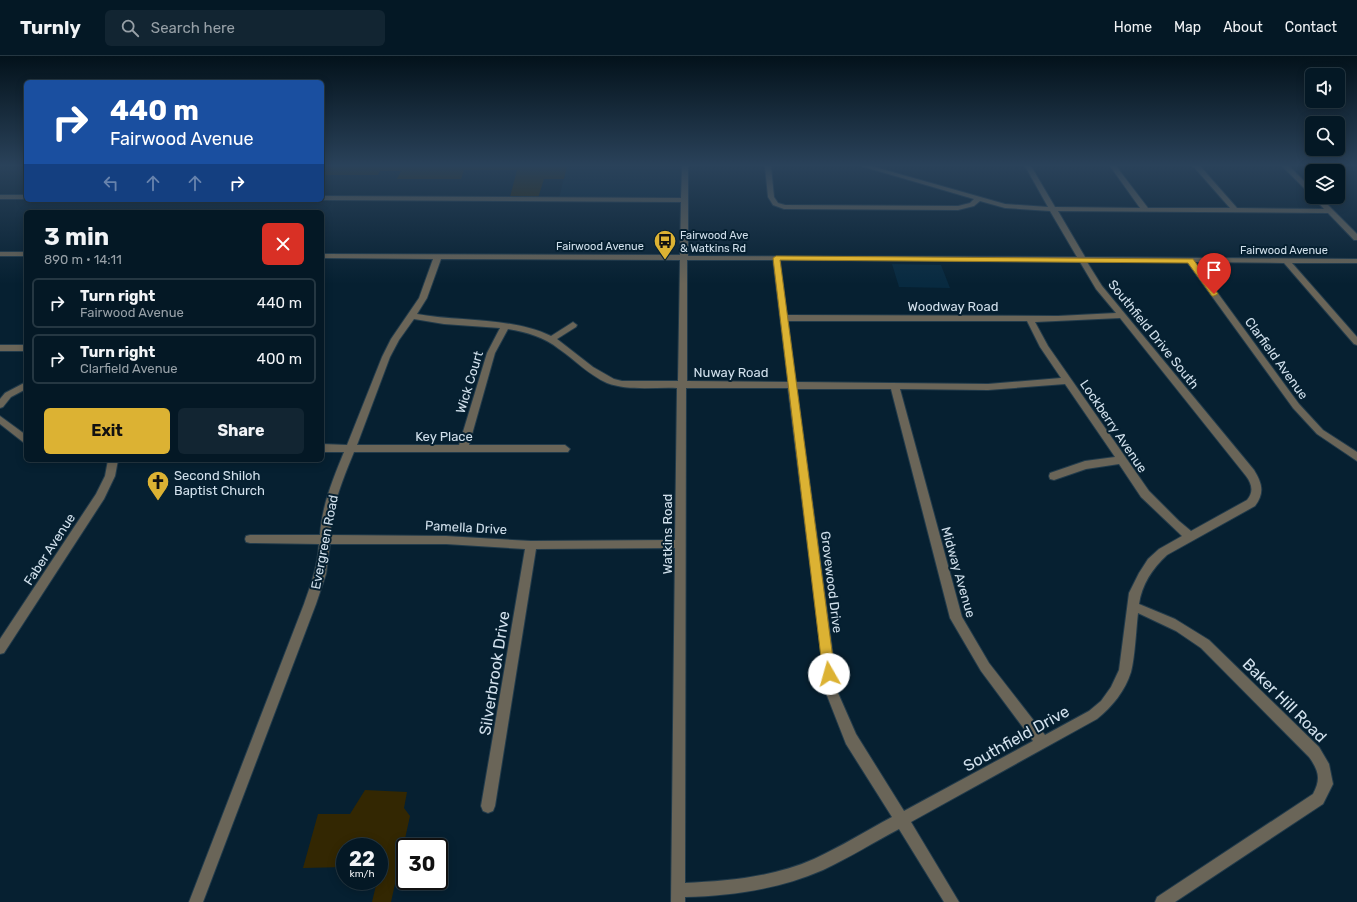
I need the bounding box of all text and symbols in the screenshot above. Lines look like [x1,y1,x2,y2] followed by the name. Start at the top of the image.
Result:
[105,10,385,46] search box
[20,16,81,39] text: Turnly
[119,17,141,39] icon: search
[151,19,235,37] text: Search here
[1114,19,1152,36] text: Home
[1174,19,1201,36] text: Map
[1223,19,1263,36] text: About
[1285,19,1337,36] text: Contact
[1305,68,1345,204] map controls
[1305,68,1345,108] button: sound
[110,94,199,127] text: 440 m
[44,96,96,148] icon: right
[1305,116,1345,156] button: search
[110,128,254,150] text: Fairwood Avenue
[1305,164,1345,204] button: layers
[100,172,122,194] icon: left
[142,172,164,194] icon: ahead
[184,172,206,194] icon: ahead
[226,172,248,194] icon: right
[44,223,109,251] text: 3 min
[262,223,304,265] button: close
[652,228,678,261] bus stop icon: Fairwood Ave & Watkins Rd
[680,229,748,255] place label: Fairwood Ave & Watkins Rd
[556,240,644,253] street label: Fairwood Avenue
[1240,244,1328,257] street label: Fairwood Avenue
[44,252,122,267] text: 890 m · 14:11
[1197,253,1231,294] pin
[1203,259,1225,281] icon: arrive
[1105,277,1202,392] street label: Southfield Drive South
[80,287,155,305] text: Turn right
[46,292,68,314] icon: right
[257,294,302,312] text: 440 m
[908,299,998,314] street label: Woodway Road
[80,305,184,320] text: Fairwood Avenue
[1242,314,1311,402] street label: Clarfield Avenue
[80,343,155,361] text: Turn right
[46,348,68,370] icon: right
[453,349,486,415] street label: Wick Court
[257,350,302,368] text: 400 m
[80,361,178,376] text: Clarfield Avenue
[694,365,768,380] street label: Nuway Road
[1077,377,1150,476] street label: Lockberry Avenue
[44,408,170,454] button: Exit
[178,408,304,454] button: Share
[415,429,473,444] street label: Key Place
[174,468,265,498] place label: Second Shiloh Baptist Church
[145,469,171,502] church icon: Second Shiloh Baptist Church
[308,494,342,591] street label: Evergreen Road
[660,494,675,574] street label: Watkins Road
[21,511,78,588] street label: Faber Avenue
[425,518,507,537] street label: Pamella Drive
[938,525,979,619] street label: Midway Avenue
[818,530,845,634] street label: Grovewood Drive
[475,609,514,737] street label: Silverbrook Drive
[808,653,850,695] position arrow
[1239,654,1331,746] street label: Baker Hill Road
[960,701,1073,775] street label: Southfield Drive
[396,838,448,890] speed limit sign: 30
[349,847,375,871] text: 22
[350,868,374,880] text: km/h

